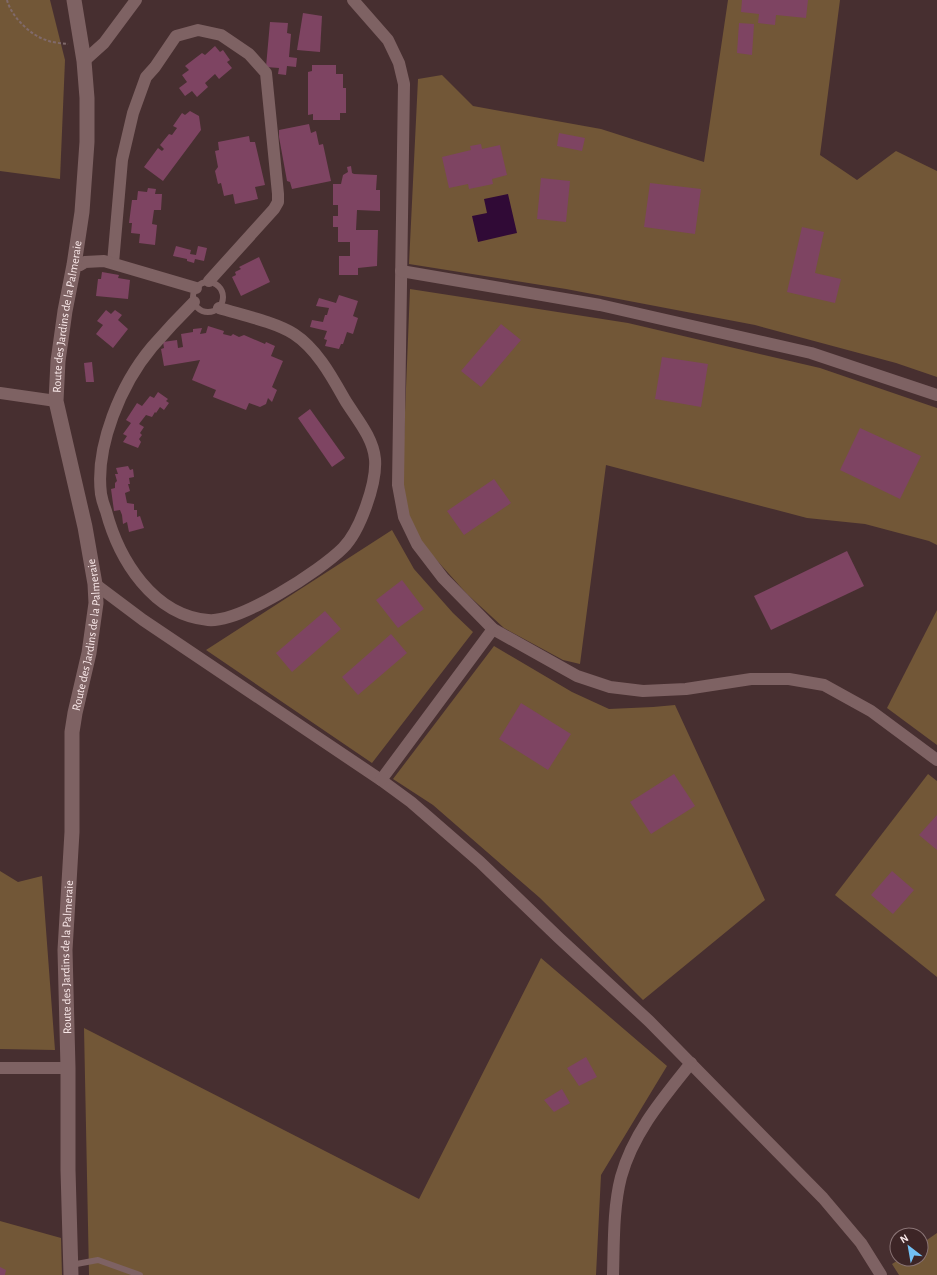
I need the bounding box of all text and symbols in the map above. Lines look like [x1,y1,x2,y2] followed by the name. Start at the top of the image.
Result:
[50,240,84,393] street label: Route des Jardins de la Palmeraie
[70,558,102,712] street label: Route des Jardins de la Palmeraie
[59,880,75,1034] street label: Route des Jardins de la Palmeraie
[889,1227,929,1267] north arrow
[898,1232,910,1246] text: N

